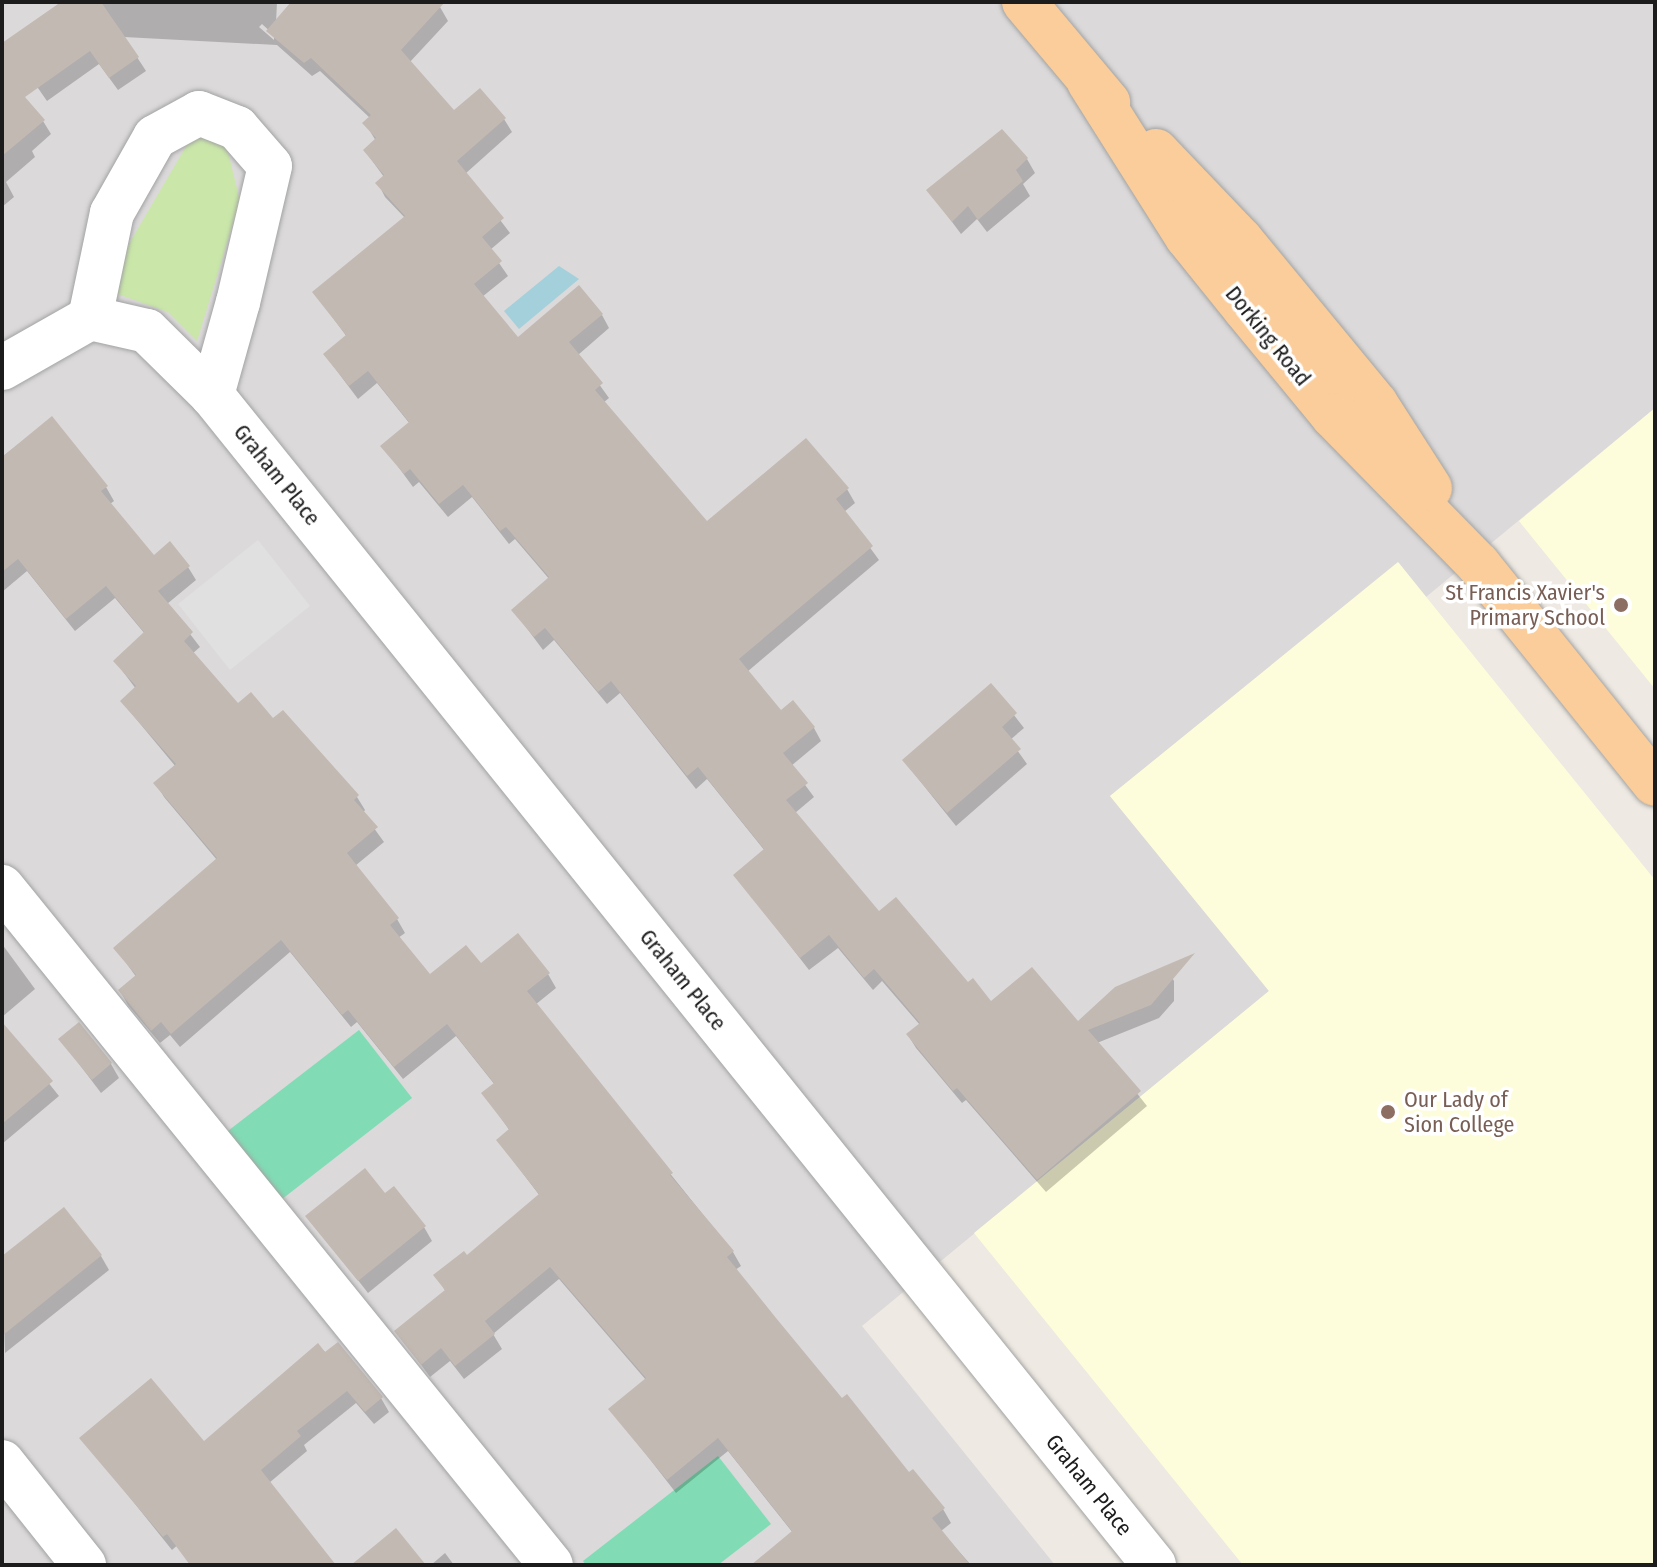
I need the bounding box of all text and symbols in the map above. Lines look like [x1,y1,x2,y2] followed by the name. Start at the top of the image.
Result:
[1220,281,1316,391] street label: Dorking Road
[228,419,326,531] street label: Graham Place
[1445,579,1605,630] place label: St Francis Xavier's Primary School
[1612,596,1630,614] marker: St Francis Xavier's Primary School
[634,924,732,1036] street label: Graham Place
[1404,1086,1514,1138] place label: Our Lady of Sion College
[1379,1103,1397,1121] marker: Our Lady of Sion College
[1040,1429,1138,1541] street label: Graham Place

